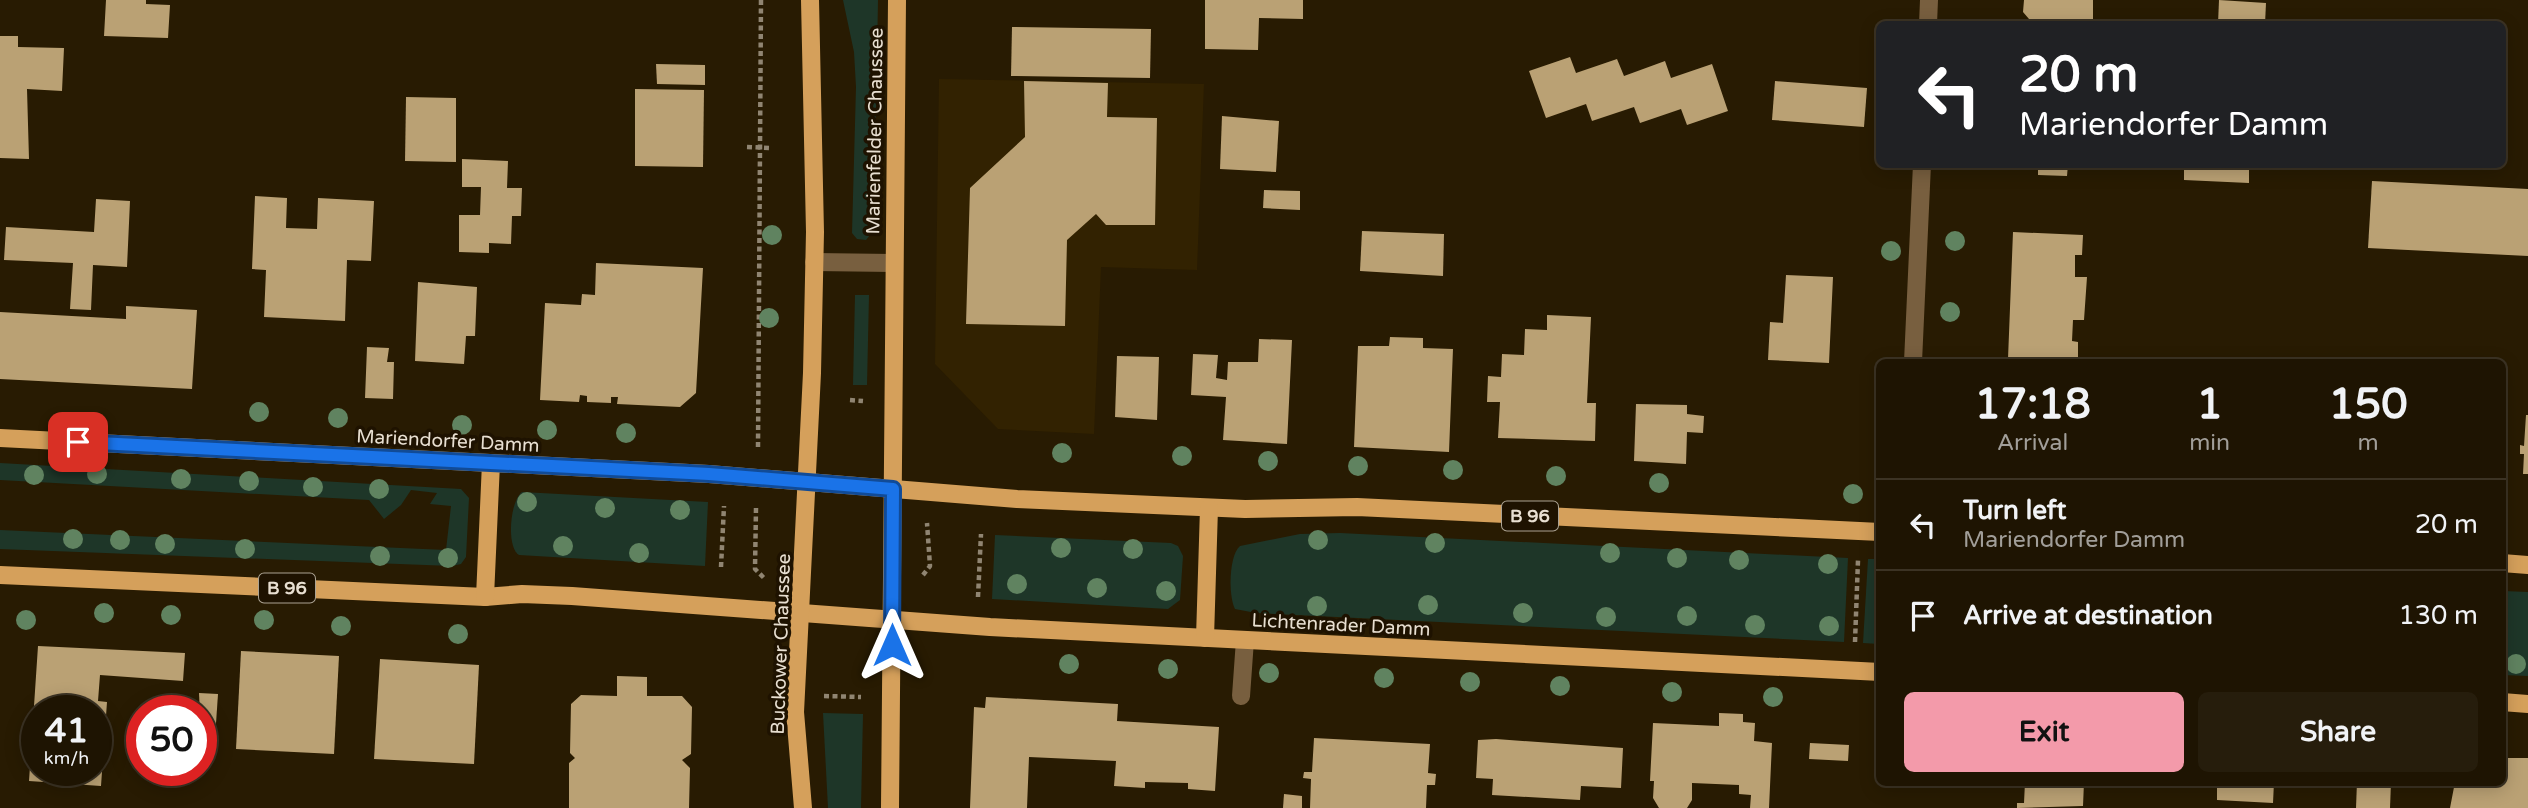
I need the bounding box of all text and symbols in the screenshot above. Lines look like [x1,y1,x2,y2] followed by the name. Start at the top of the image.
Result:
[862,27,888,235] street label: Marienfelder Chaussee
[2019,46,2138,105] text: 20 m
[1904,49,1995,140] icon: left
[2019,106,2328,144] text: Mariendorfer Damm
[1974,379,2091,430] text: 17:18
[2196,379,2223,430] text: 1
[2328,379,2408,430] text: 150
[48,412,108,472] pin
[59,423,97,461] icon: arrive
[356,425,540,457] street label: Mariendorfer Damm
[1997,429,2068,457] text: Arrival
[2189,429,2230,457] text: min
[2357,429,2379,457] text: m
[1963,495,2066,526] text: Turn left
[1502,502,1558,530] road number: B 96
[1904,506,1942,544] icon: left
[2415,509,2478,540] text: 20 m
[1963,526,2185,554] text: Mariendorfer Damm
[767,553,795,735] street label: Buckower Chaussee
[259,574,315,602] road number: B 96
[1904,597,1942,635] icon: arrive
[1963,600,2213,631] text: Arrive at destination
[2398,600,2478,631] text: 130 m
[855,608,929,682] position arrow
[1251,609,1431,641] street label: Lichtenrader Damm
[1904,692,2184,772] button: Exit
[2198,692,2478,772] button: Share
[126,695,217,786] speed limit sign: 50
[45,710,88,752] text: 41
[44,747,89,769] text: km/h

